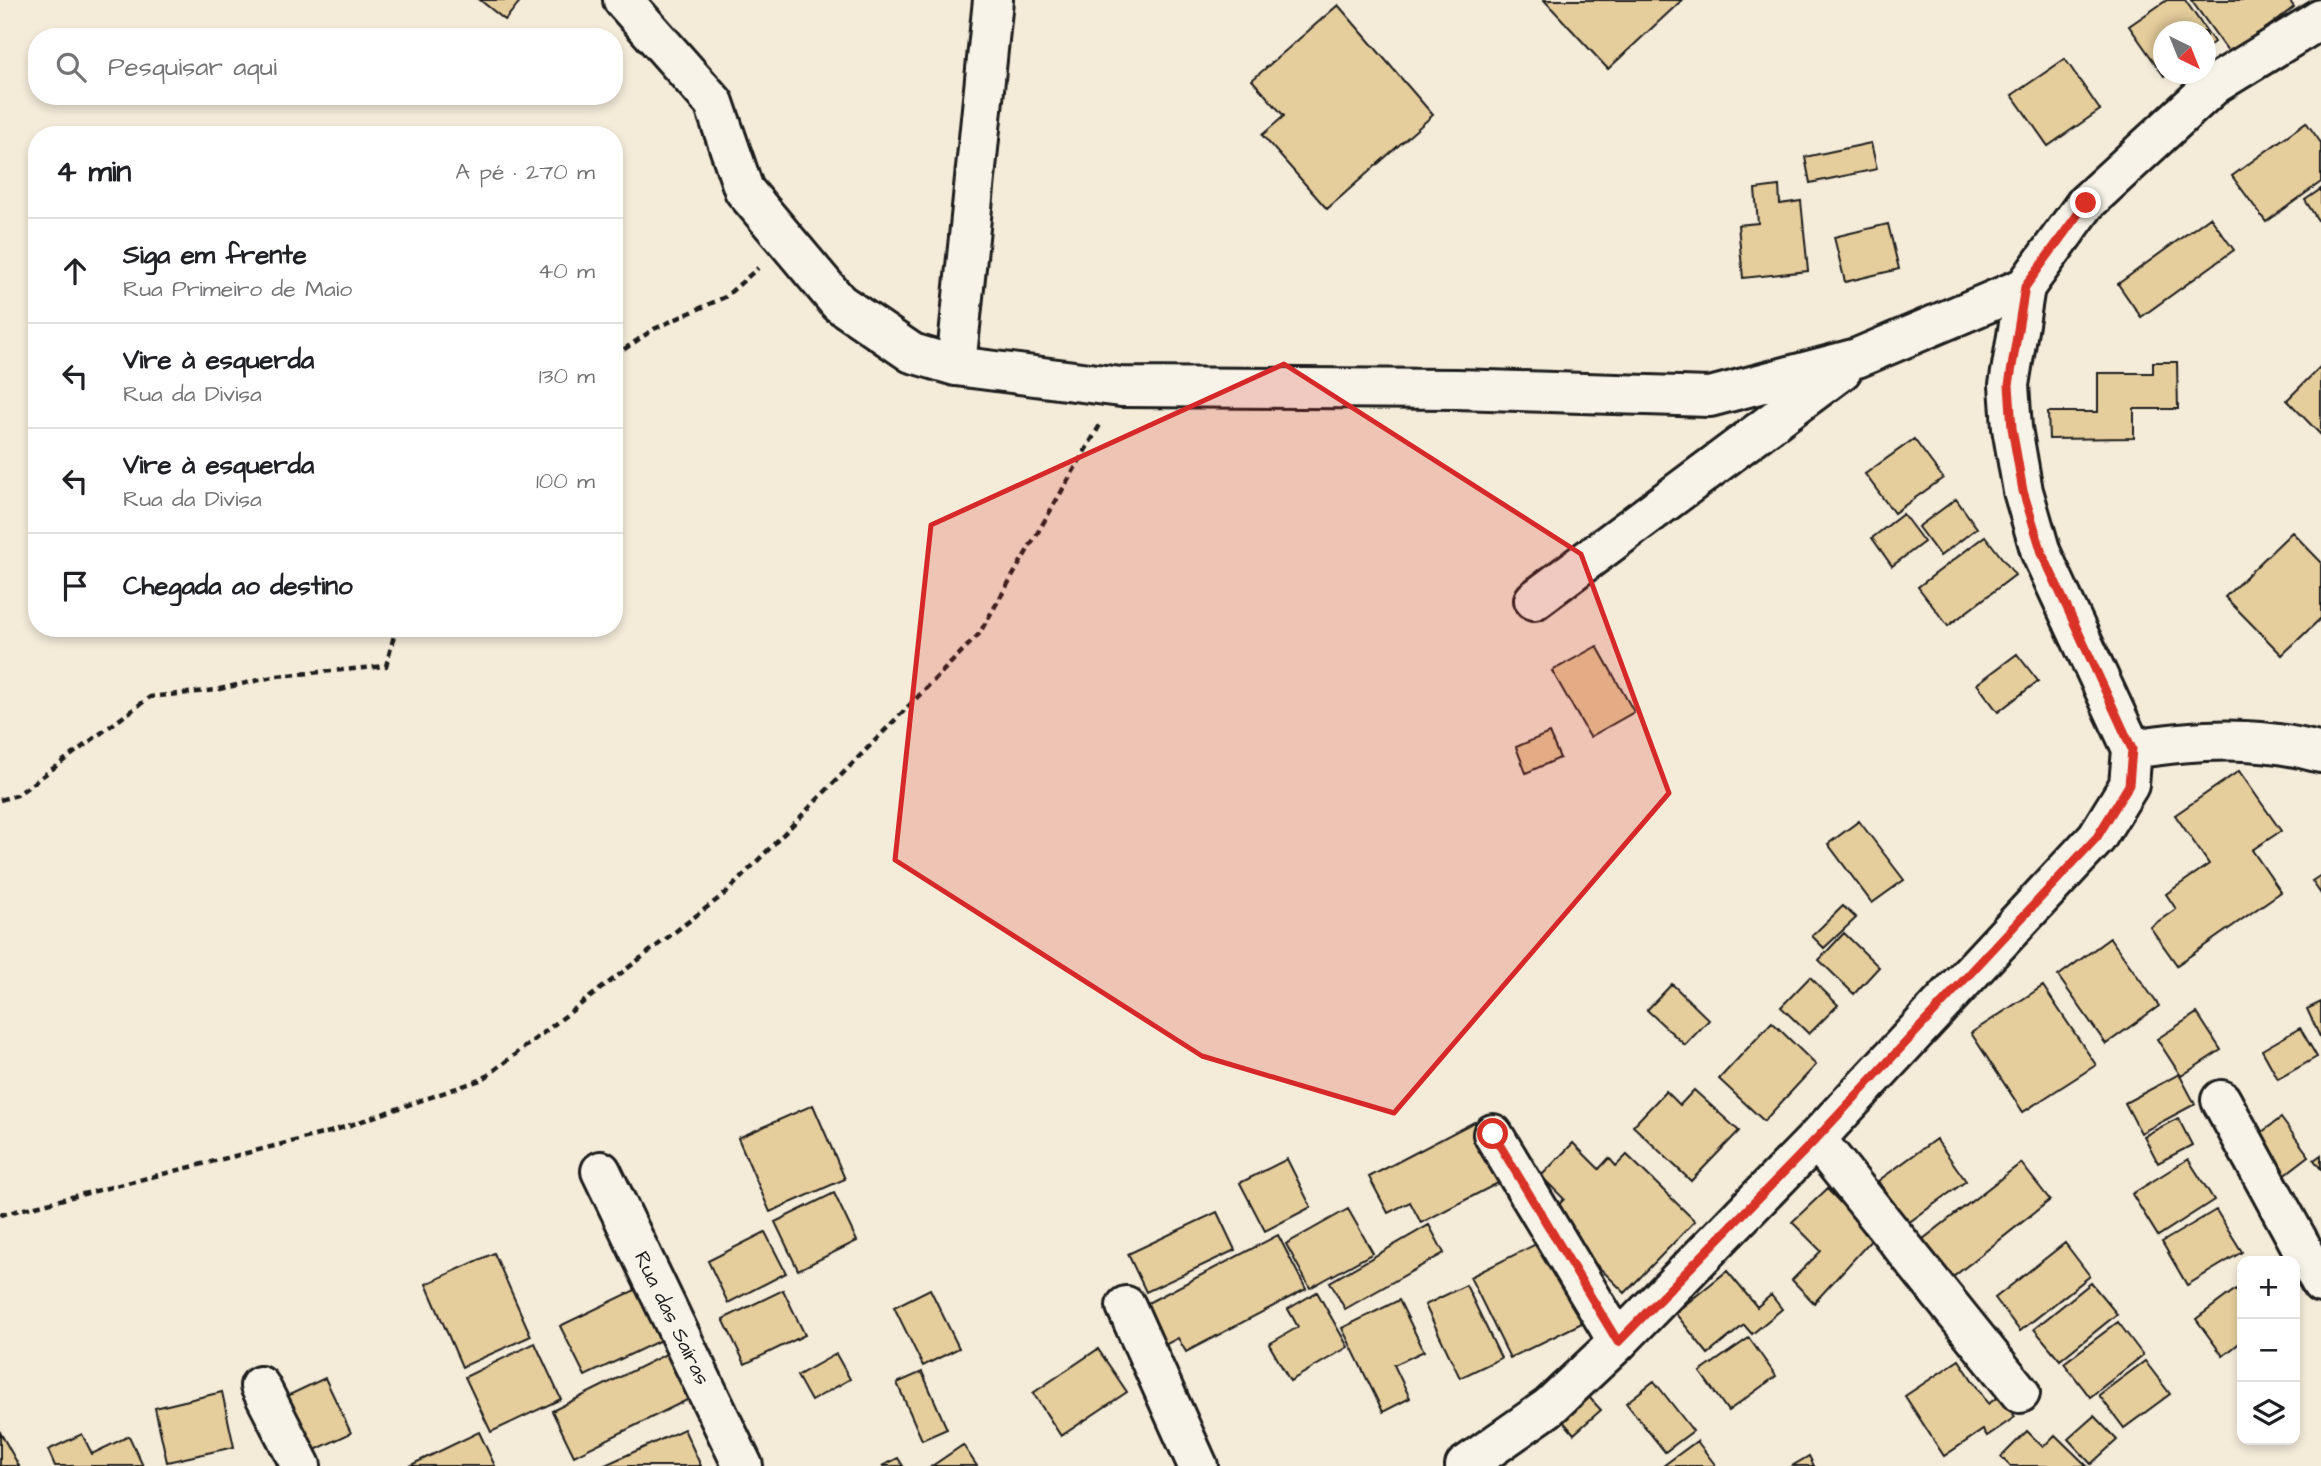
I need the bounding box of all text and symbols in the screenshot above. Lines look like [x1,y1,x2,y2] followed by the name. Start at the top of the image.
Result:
[2153,21,2216,84] north arrow
[28,28,623,105] search box
[52,48,90,86] icon: search
[108,49,277,85] text: Pesquisar aqui
[56,151,131,193] text: 4 min
[455,156,595,188] text: A pé · 270 m
[2070,187,2101,218] route end
[123,237,307,273] text: Siga em frente
[56,252,94,290] icon: ahead
[538,255,595,287] text: 40 m
[123,273,352,305] text: Rua Primeiro de Maio
[123,342,314,378] text: Vire à esquerda
[56,357,94,395] icon: left
[539,360,595,392] text: 130 m
[123,378,262,410] text: Rua da Divisa
[123,447,314,483] text: Vire à esquerda
[56,462,94,500] icon: left
[536,465,595,497] text: 100 m
[123,483,262,515] text: Rua da Divisa
[56,567,94,605] icon: arrive
[123,568,353,604] text: Chegada ao destino
[1477,1118,1508,1149] route start
[627,1246,717,1390] street label: Rua das Saíras
[2237,1256,2300,1445] map controls
[2237,1256,2300,1319] button: +
[2237,1319,2300,1382] button: −
[2237,1382,2300,1445] button: layers

